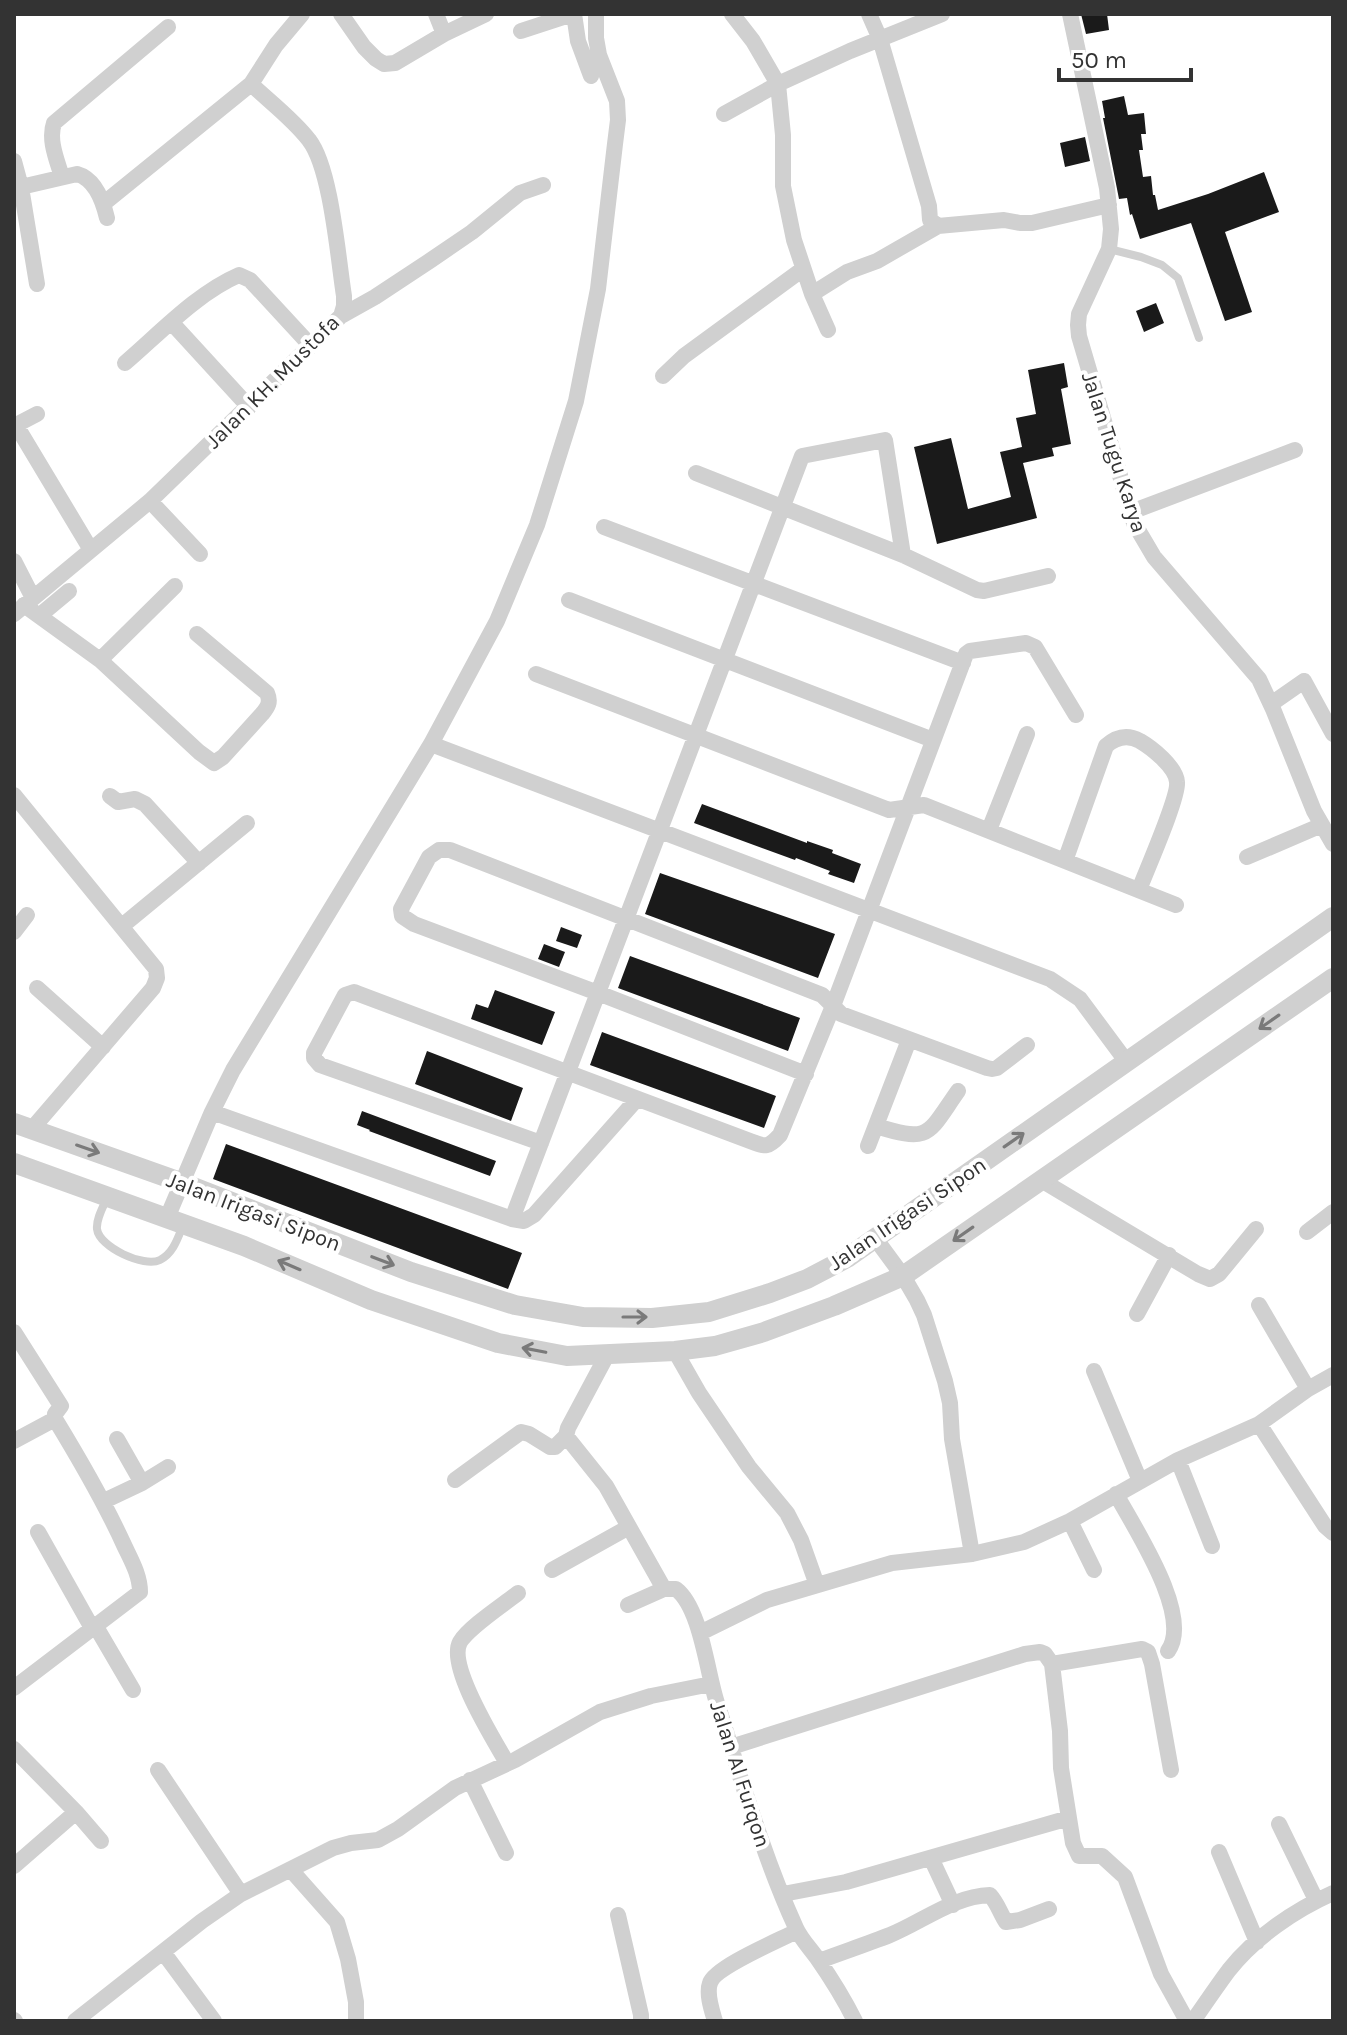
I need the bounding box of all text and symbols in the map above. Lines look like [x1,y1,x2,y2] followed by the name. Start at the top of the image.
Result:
[1059,32,1191,82] scale bar
[1071,46,1127,74] text: 50 m
[200,309,345,454] street label: Jalan KH. Mustofa
[1076,369,1152,536] street label: Jalan Tugu Karya
[1258,1014,1280,1030] one-way arrow
[1003,1131,1025,1148] one-way arrow
[75,1143,100,1158] one-way arrow
[824,1152,991,1276] street label: Jalan Irigasi Sipon
[163,1167,344,1257] street label: Jalan Irigasi Sipon
[953,1226,975,1242] one-way arrow
[370,1255,395,1269] one-way arrow
[277,1257,302,1272] one-way arrow
[621,1310,648,1325] one-way arrow
[522,1342,547,1357] one-way arrow
[704,1698,776,1851] street label: Jalan Al Furqon

